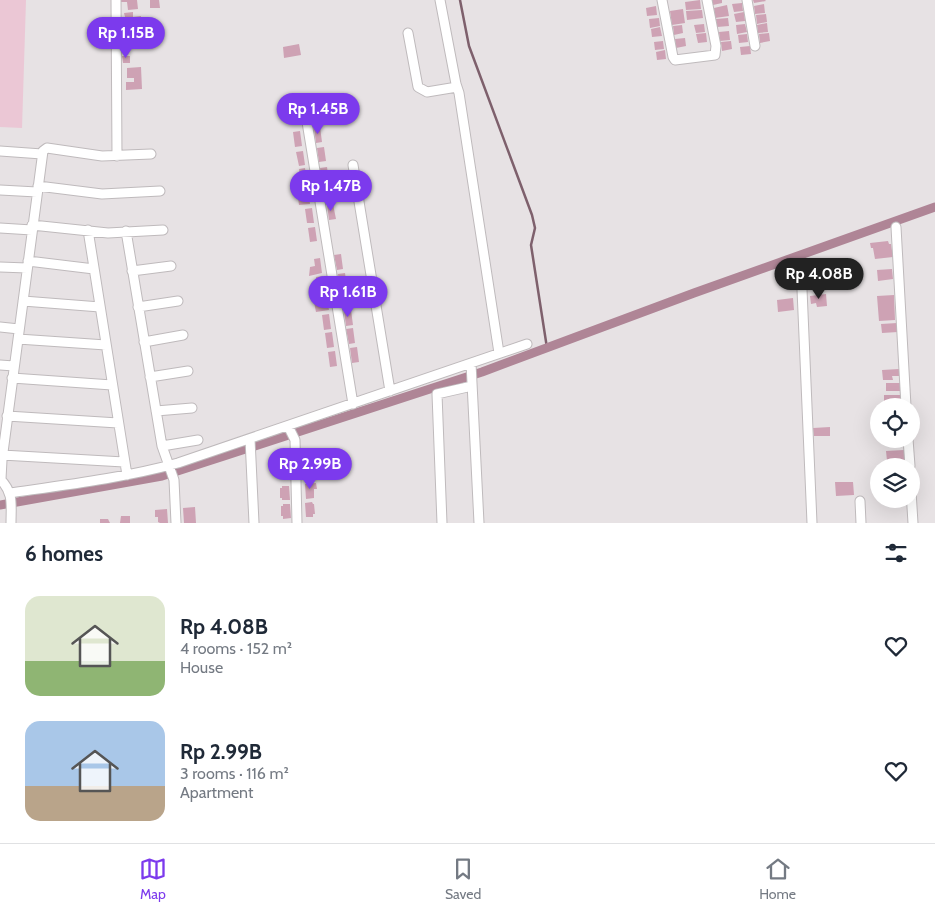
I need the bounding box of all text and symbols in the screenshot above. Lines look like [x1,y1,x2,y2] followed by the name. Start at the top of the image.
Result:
[74,17,178,59] pin: Rp 1.15B
[98,23,154,42] text: Rp 1.15B
[266,92,370,135] pin: Rp 1.45B
[288,99,348,118] text: Rp 1.45B
[279,170,383,212] pin: Rp 1.47B
[301,176,361,195] text: Rp 1.47B
[767,258,871,300] pin: Rp 4.08B
[786,264,852,283] text: Rp 4.08B
[296,276,400,318] pin: Rp 1.61B
[319,282,377,301] text: Rp 1.61B
[870,398,920,508] map controls
[870,398,920,448] button: locate
[258,448,362,490] pin: Rp 2.99B
[279,454,341,473] text: Rp 2.99B
[870,458,920,508] button: layers
[882,539,910,567] icon: filters
[25,541,103,566] text: 6 homes
[180,614,268,639] text: Rp 4.08B
[65,616,125,676] icon: home
[882,632,910,660] icon: heart
[180,639,292,658] text: 4 rooms · 152 m²
[180,658,223,677] text: House
[180,739,262,764] text: Rp 2.99B
[65,741,125,801] icon: home
[882,757,910,785] icon: heart
[180,764,289,783] text: 3 rooms · 116 m²
[180,783,253,802] text: Apartment
[139,855,167,903] tab: Map
[445,855,481,903] tab: Saved
[759,855,796,903] tab: Home

